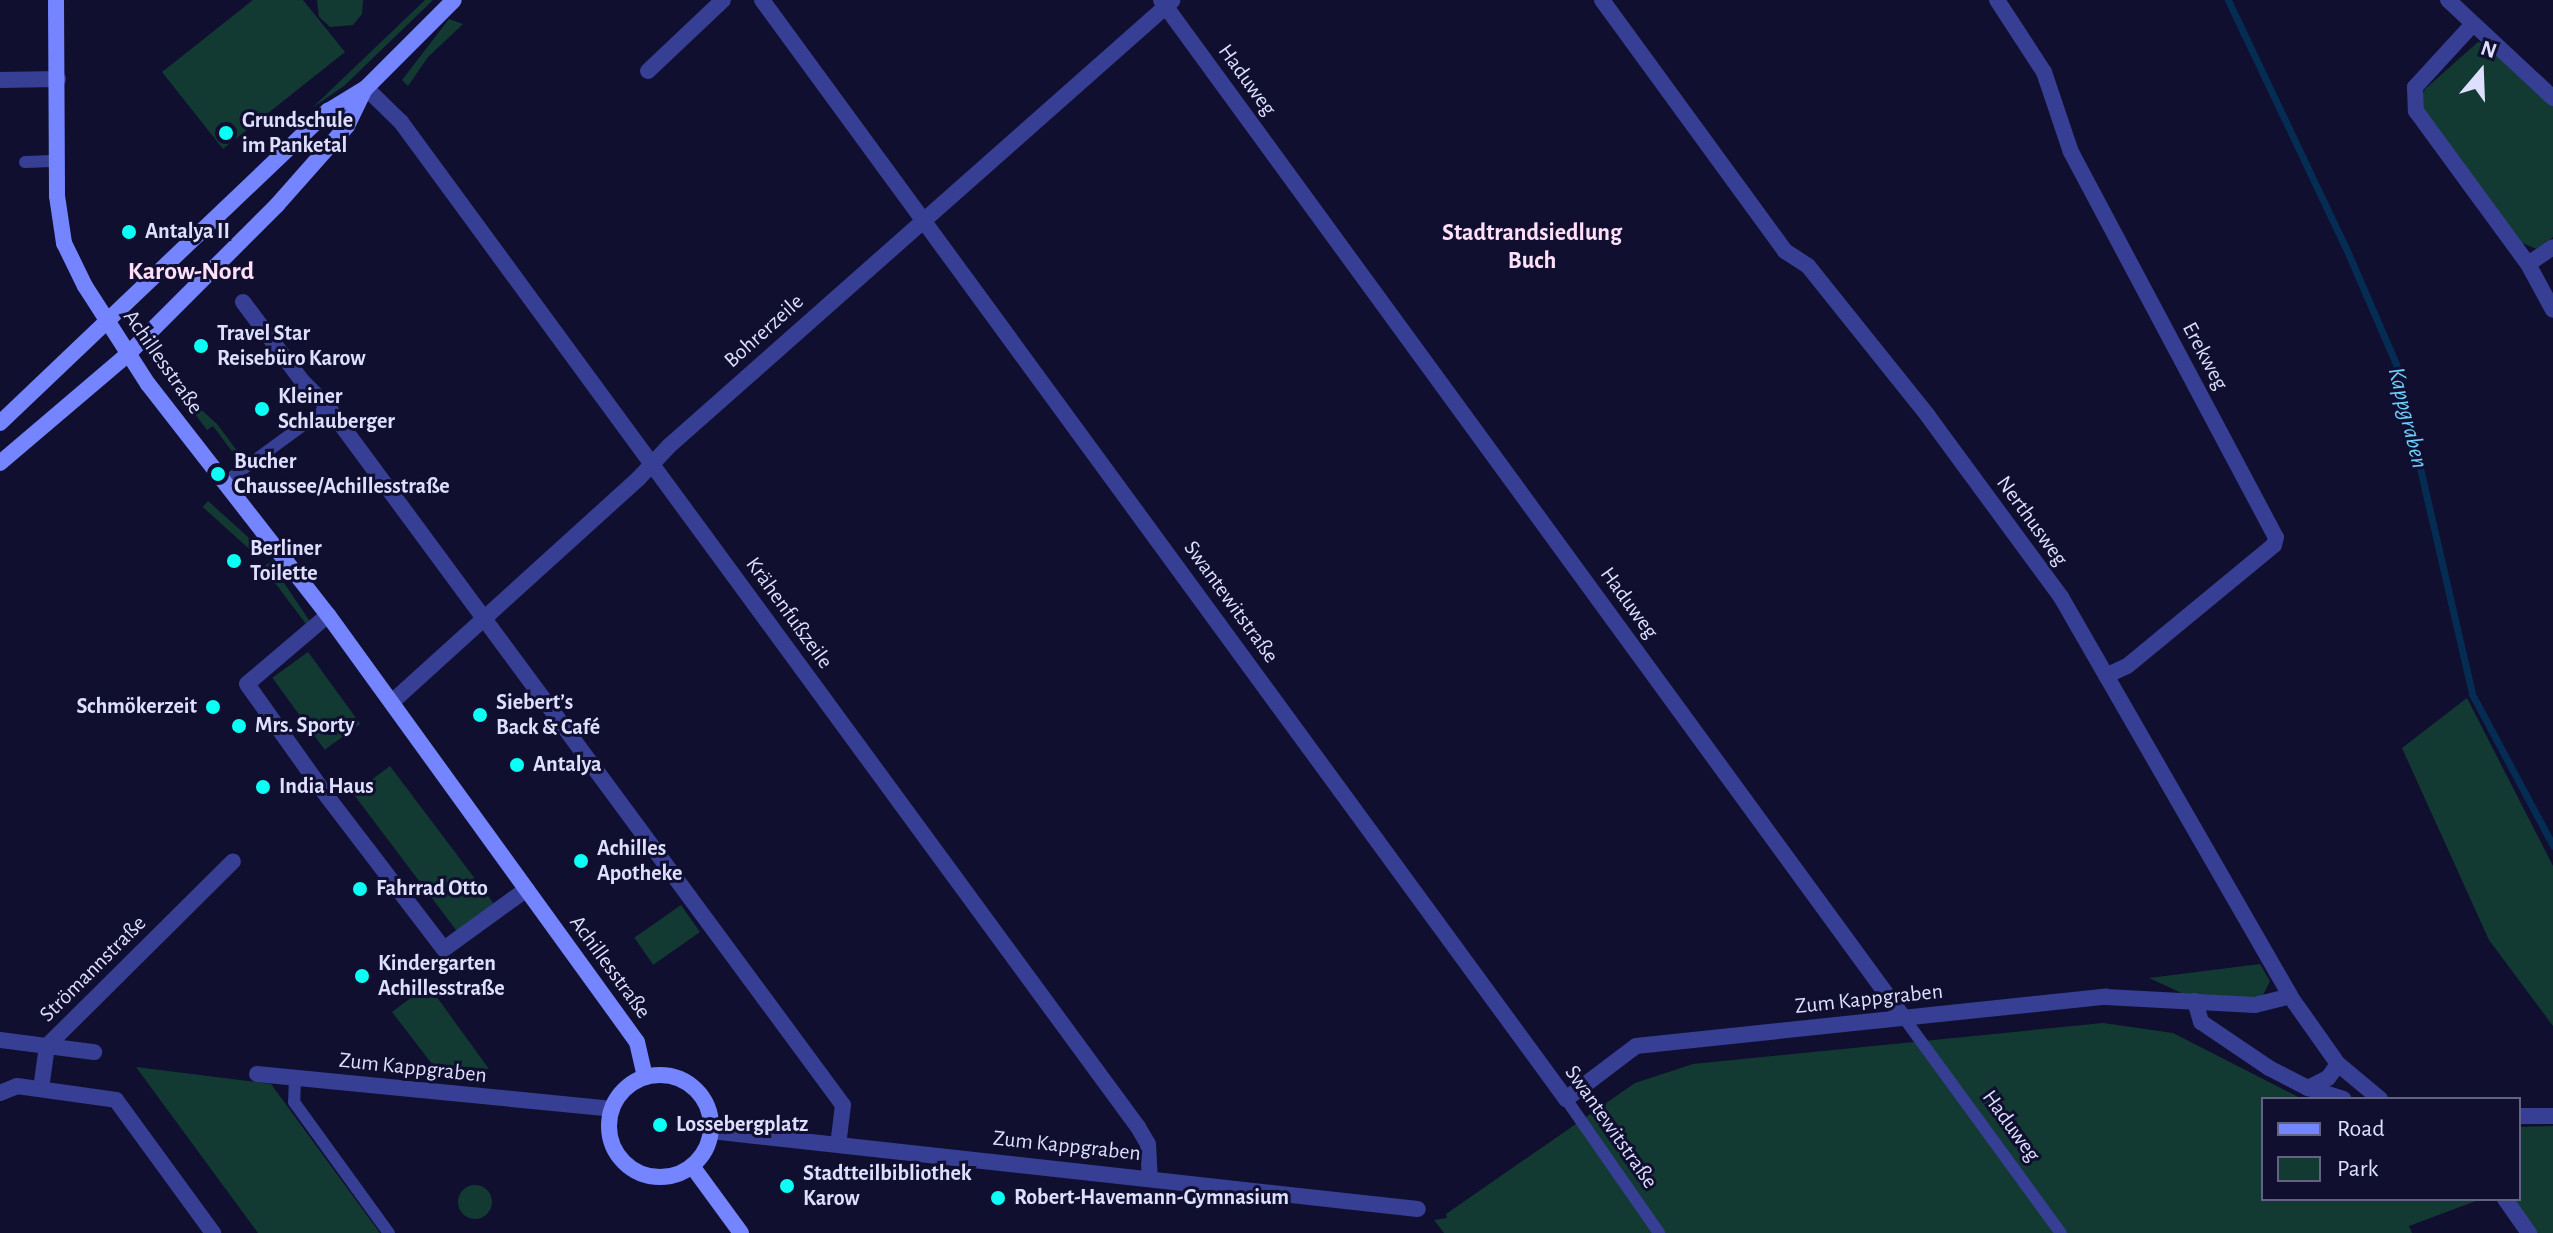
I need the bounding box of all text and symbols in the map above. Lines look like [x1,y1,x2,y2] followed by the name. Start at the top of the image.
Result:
[2441,32,2521,112] north arrow
[2478,36,2500,62] text: N
[1212,39,1282,121] street label: Haduweg
[242,107,353,158] place label: Grundschule im Panketal
[217,124,235,142] marker: Grundschule im Panketal
[145,219,230,245] place label: Antalya II
[1442,220,1622,276] district label: Stadtrandsiedlung Buch
[120,223,138,241] marker: Antalya II
[128,256,254,288] district label: Karow-Nord
[719,288,809,374] street label: Bohrerzeile
[117,305,209,419] street label: Achillesstraße
[2176,318,2234,394] street label: Erekweg
[217,320,366,372] place label: Travel Star Reisebüro Karow
[192,337,210,355] marker: Travel Star Reisebüro Karow
[2381,364,2433,472] water label: Kappgraben
[278,383,395,434] place label: Kleiner Schlauberger
[253,400,271,418] marker: Kleiner Schlauberger
[234,448,450,500] place label: Bucher Chaussee/Achillesstraße
[209,465,227,483] marker: Bucher Chaussee/Achillesstraße
[1991,471,2073,571] street label: Nerthusweg
[250,535,322,586] place label: Berliner Toilette
[1178,536,1284,668] street label: Swantewitstraße
[225,552,243,570] marker: Berliner Toilette
[740,552,838,674] street label: Krähenfußzeile
[1594,562,1664,644] street label: Haduweg
[496,689,600,740] place label: Siebert’s Back & Café
[76,694,197,720] place label: Schmökerzeit
[204,698,222,716] marker: Schmökerzeit
[471,706,489,724] marker: Siebert’s Back & Café
[255,713,355,739] place label: Mrs. Sporty
[230,717,248,735] marker: Mrs. Sporty
[533,752,602,778] place label: Antalya
[508,756,526,774] marker: Antalya
[279,774,374,800] place label: India Haus
[254,778,272,796] marker: India Haus
[597,835,682,886] place label: Achilles Apotheke
[572,852,590,870] marker: Achilles Apotheke
[376,876,488,902] place label: Fahrrad Otto
[351,880,369,898] marker: Fahrrad Otto
[34,910,152,1028] street label: Strömannstraße
[564,910,656,1024] street label: Achillesstraße
[378,950,505,1002] place label: Kindergarten Achillesstraße
[353,967,371,985] marker: Kindergarten Achillesstraße
[1794,978,1944,1020] street label: Zum Kappgraben
[338,1047,488,1089] street label: Zum Kappgraben
[1559,1060,1663,1194] street label: Swantewitstraße
[1976,1085,2046,1167] street label: Haduweg
[2261,1097,2521,1201] legend
[676,1112,808,1138] place label: Lossebergplatz
[651,1116,669,1134] marker: Lossebergplatz
[2337,1117,2385,1141] text: Road
[992,1125,1142,1167] street label: Zum Kappgraben
[2337,1157,2378,1181] text: Park
[803,1160,972,1212] place label: Stadtteilbibliothek Karow
[778,1177,796,1195] marker: Stadtteilbibliothek Karow
[1014,1185,1289,1211] place label: Robert-Havemann-Gymnasium
[989,1189,1007,1207] marker: Robert-Havemann-Gymnasium

